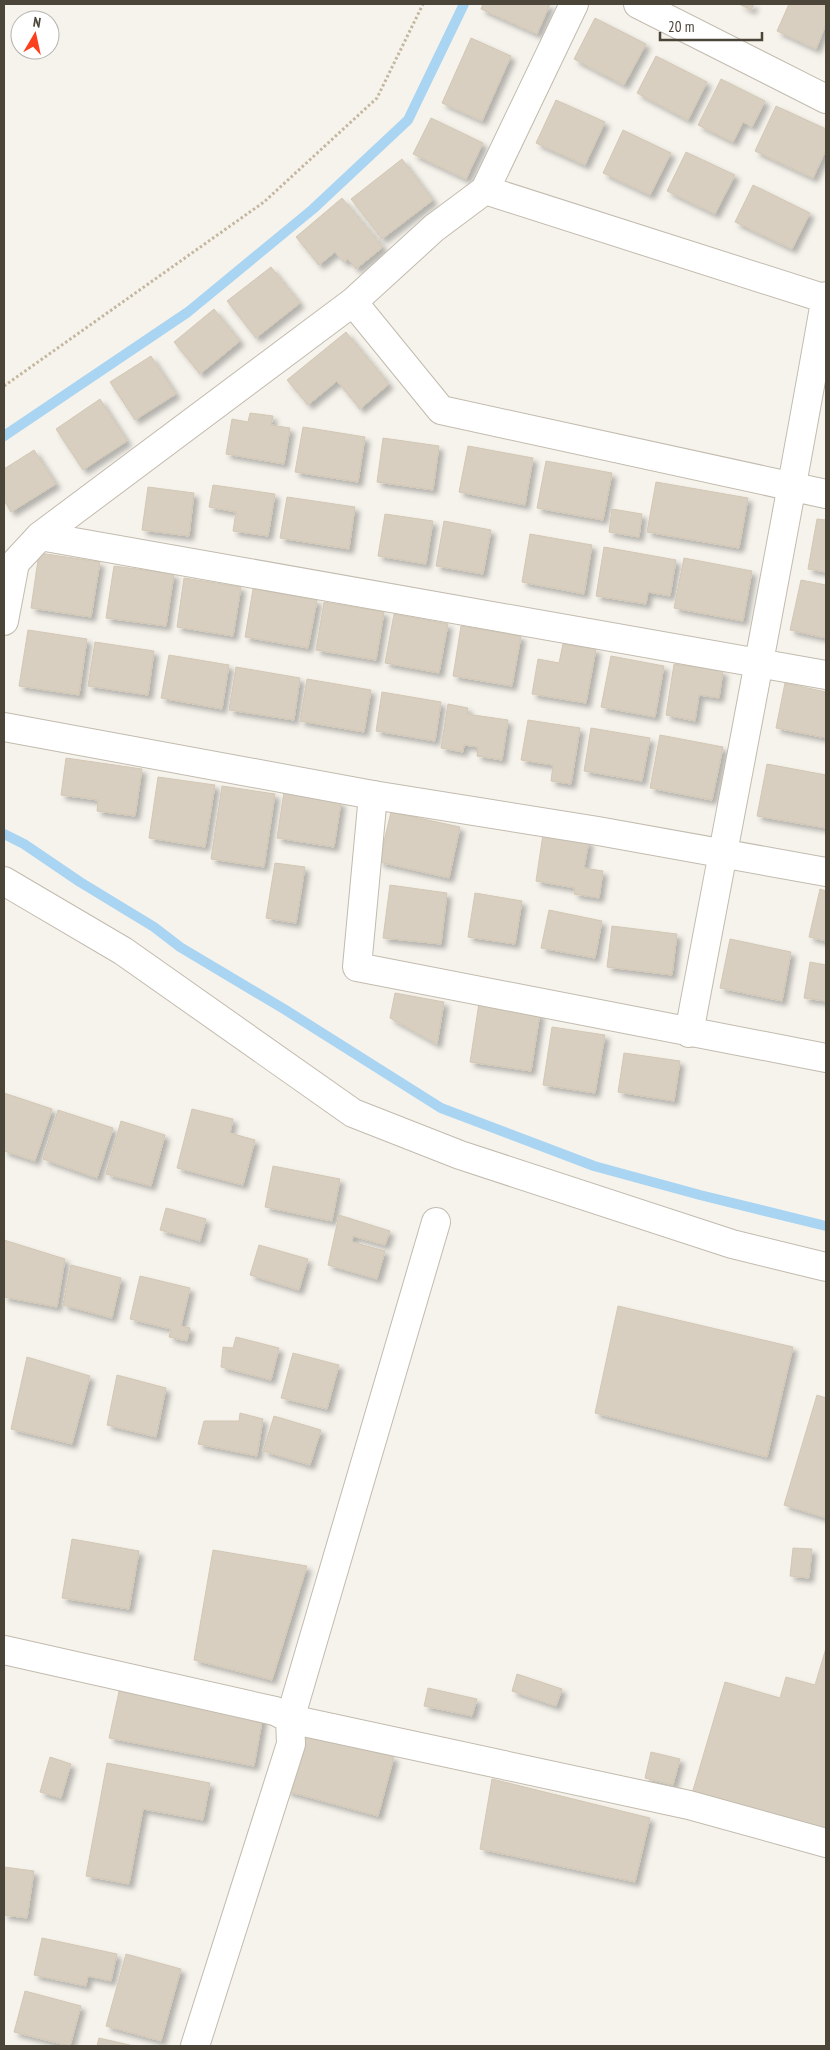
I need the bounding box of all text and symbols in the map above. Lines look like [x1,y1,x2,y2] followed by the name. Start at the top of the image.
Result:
[10,10,60,60] north arrow
[660,10,762,42] scale bar
[32,13,42,32] text: N
[668,17,694,36] text: 20 m

